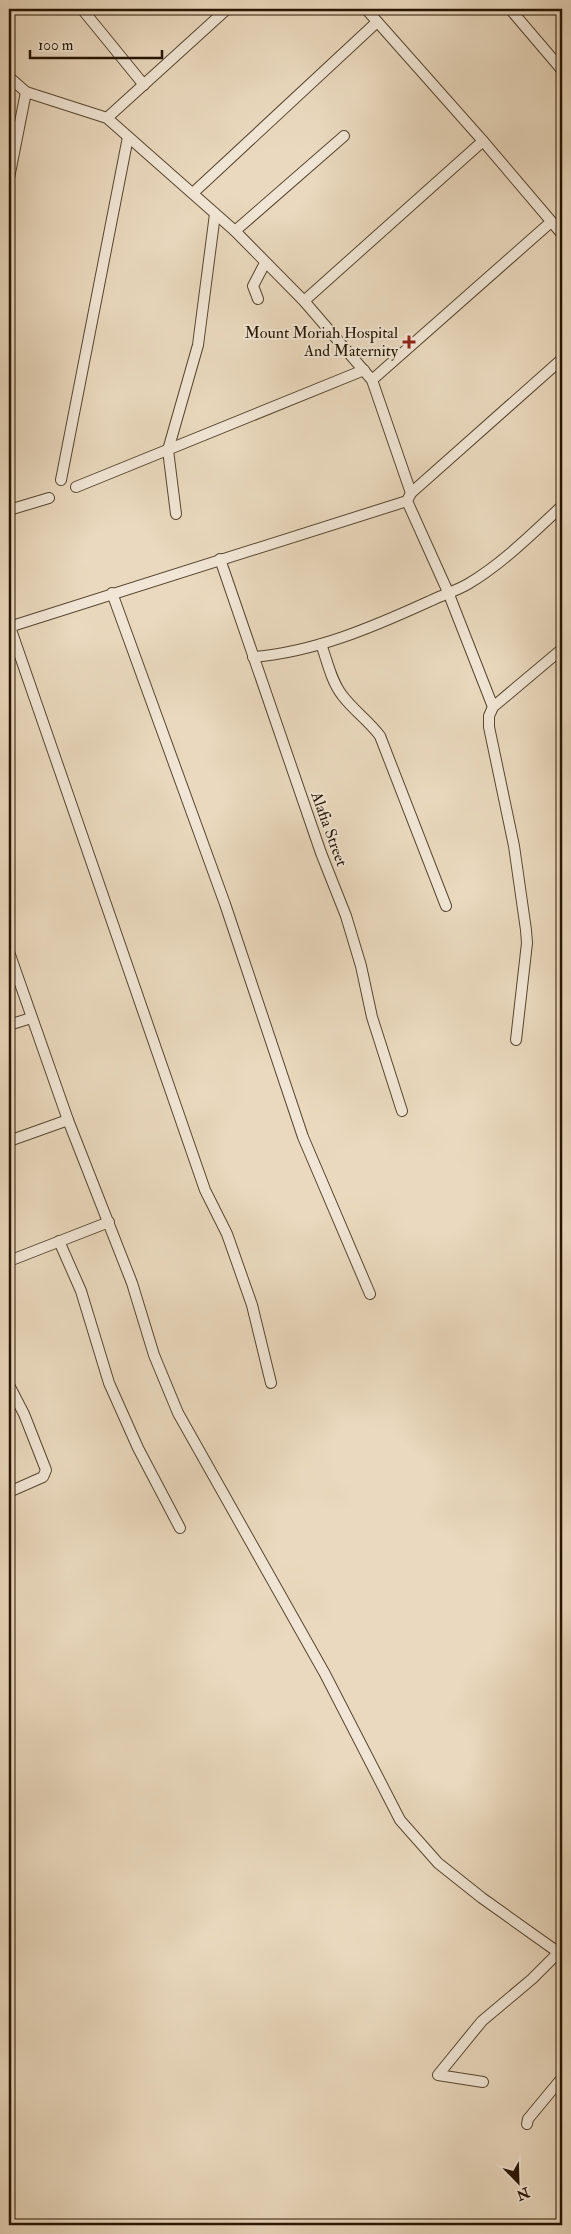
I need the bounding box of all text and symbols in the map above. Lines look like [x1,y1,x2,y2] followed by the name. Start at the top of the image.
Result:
[30,28,162,60] scale bar
[38,36,74,55] text: 100 m
[245,323,399,361] place label: Mount Moriah Hospital And Maternity
[402,335,416,349] marker: Mount Moriah Hospital And Maternity
[306,788,352,869] street label: Alafia Street
[494,2156,544,2206] north arrow
[513,2183,533,2204] text: N

